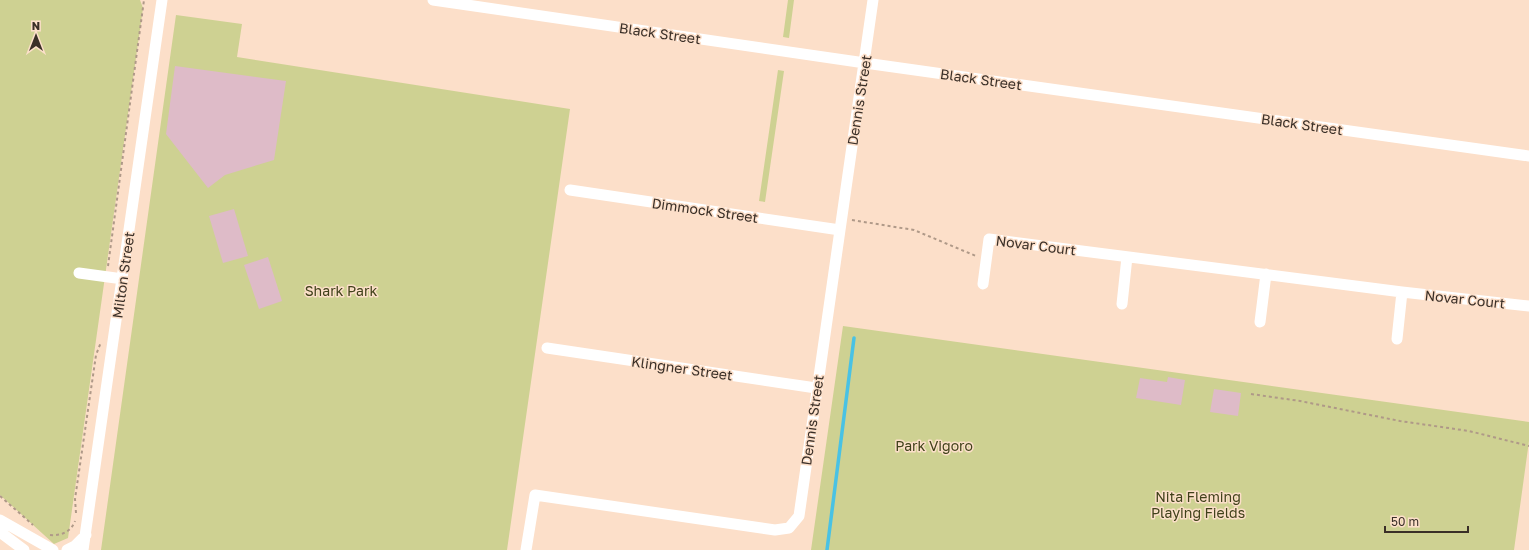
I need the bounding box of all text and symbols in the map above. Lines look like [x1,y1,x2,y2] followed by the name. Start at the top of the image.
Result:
[16,16,56,56] north arrow
[32,19,40,32] text: N
[618,19,702,47] street label: Black Street
[843,54,875,146] street label: Dennis Street
[939,65,1023,93] street label: Black Street
[1260,110,1344,138] street label: Black Street
[651,194,759,226] street label: Dimmock Street
[108,230,138,320] street label: Milton Street
[995,232,1077,258] street label: Novar Court
[305,282,377,299] park label: Shark Park
[1424,286,1506,312] street label: Novar Court
[630,352,734,384] street label: Klingner Street
[797,374,827,466] street label: Dennis Street
[895,437,973,454] park label: Park Vigoro
[1151,488,1245,521] park label: Nita Fleming Playing Fields
[1385,508,1468,534] scale bar
[1391,514,1419,529] text: 50 m

